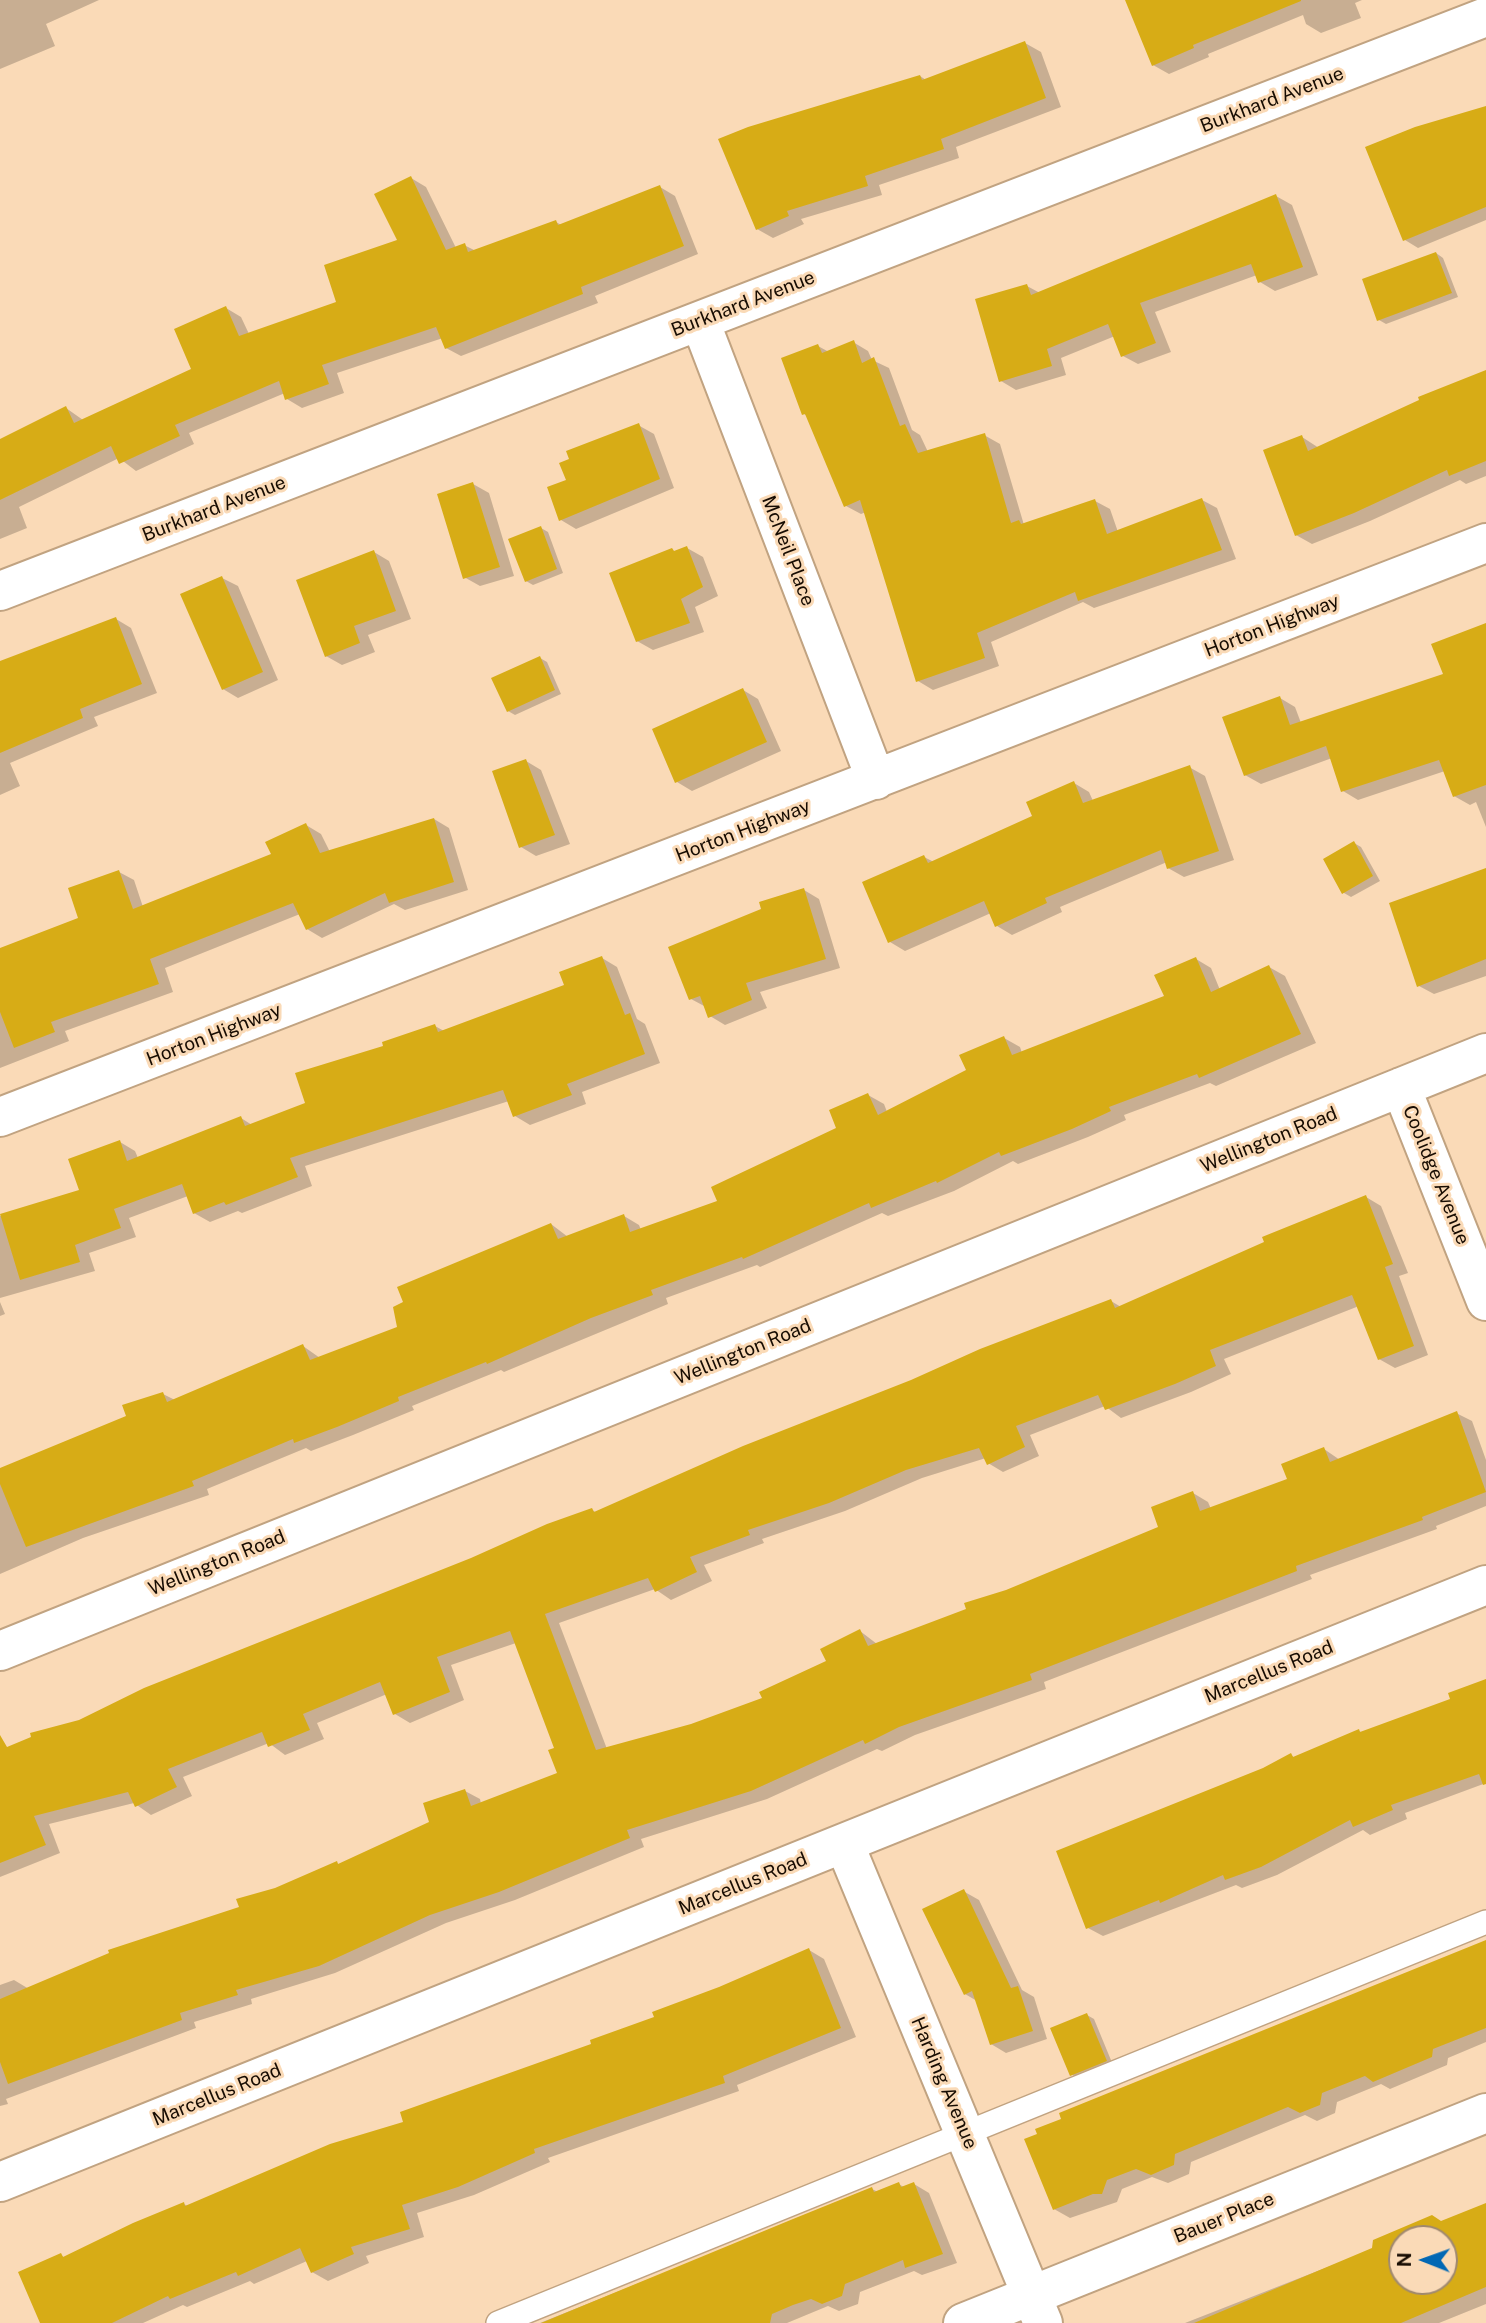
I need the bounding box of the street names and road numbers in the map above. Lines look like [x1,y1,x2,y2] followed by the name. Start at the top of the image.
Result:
[1197,62,1347,138] street label: Burkhard Avenue
[668,266,818,342] street label: Burkhard Avenue
[139,471,289,547] street label: Burkhard Avenue
[757,493,819,609] street label: McNeil Place
[1201,590,1343,662] street label: Horton Highway
[672,795,814,867] street label: Horton Highway
[143,999,285,1071] street label: Horton Highway
[1197,1102,1341,1178] street label: Wellington Road
[1398,1102,1474,1248] street label: Coolidge Avenue
[671,1314,815,1390] street label: Wellington Road
[145,1525,289,1601] street label: Wellington Road
[1201,1636,1337,1708] street label: Marcellus Road
[675,1848,811,1920] street label: Marcellus Road
[906,2014,982,2152] street label: Harding Avenue
[149,2059,285,2131] street label: Marcellus Road
[1170,2188,1278,2248] street label: Bauer Place

